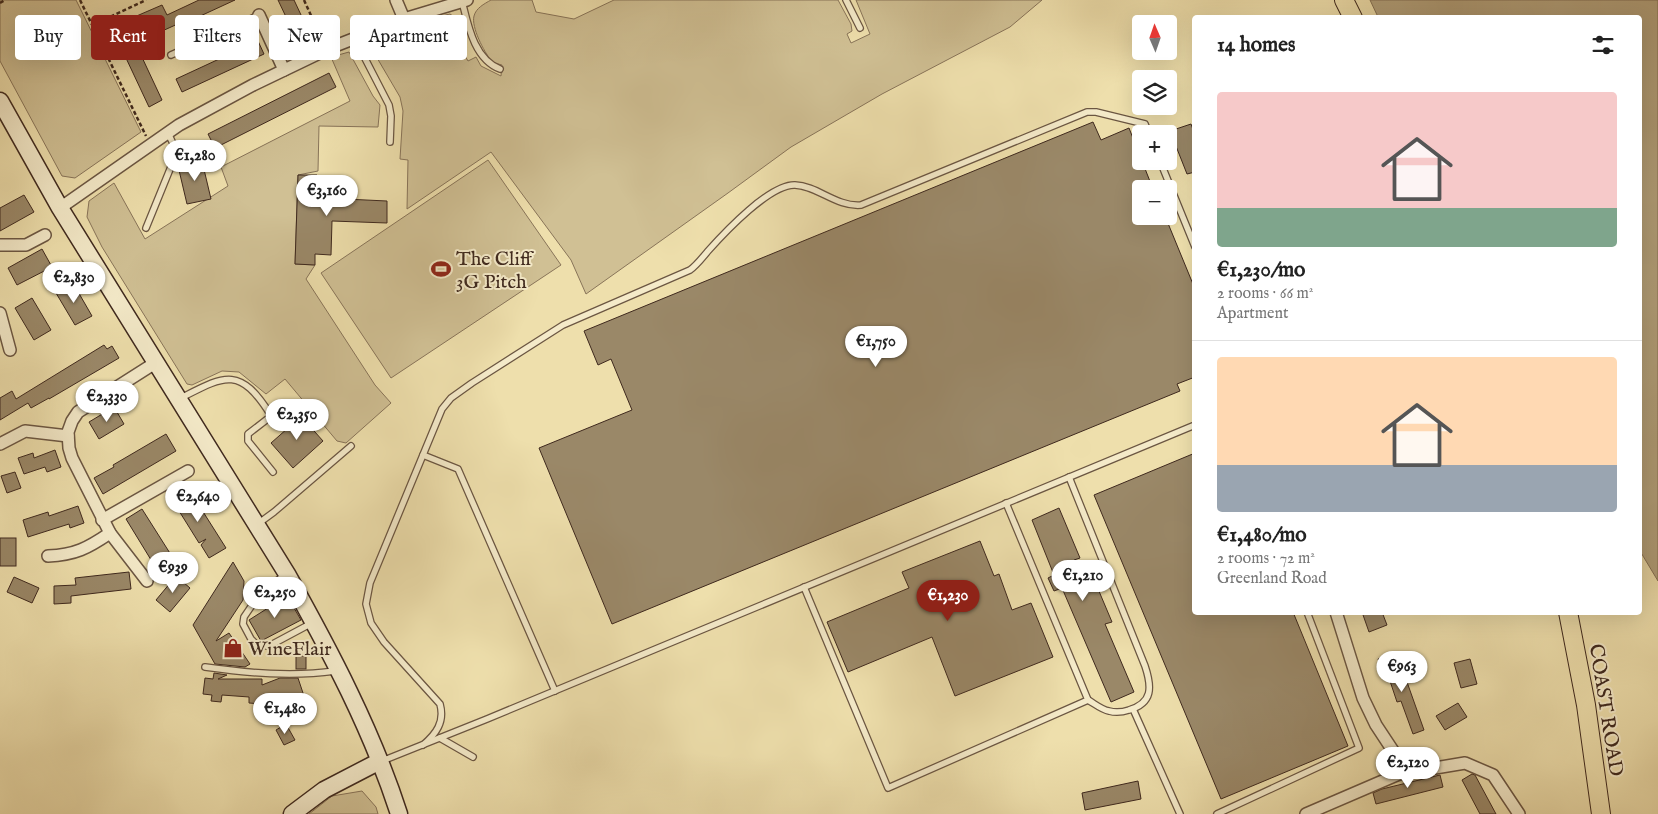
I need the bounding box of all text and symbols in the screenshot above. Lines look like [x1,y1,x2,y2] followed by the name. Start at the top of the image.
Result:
[15,15,81,60] chip: Buy
[91,15,165,60] chip: Rent
[175,15,259,60] chip: Filters
[269,15,340,60] chip: New
[350,15,467,60] chip: Apartment
[1132,15,1178,60] north arrow
[1132,15,1177,225] map controls
[1589,31,1617,59] icon: filters
[1217,32,1295,59] text: 14 homes
[1132,70,1177,115] button: layers
[1372,124,1462,214] icon: home
[1132,125,1177,170] button: +
[154,140,236,182] pin: €1,280
[174,146,216,166] text: €1,280
[286,174,368,217] pin: €3,160
[1132,180,1177,225] button: −
[307,181,347,201] text: €3,160
[456,247,534,295] place label: The Cliff 3G Pitch
[1217,257,1305,284] text: €1,230/mo
[430,258,452,280] sports icon: The Cliff 3G Pitch
[33,262,115,304] pin: €2,830
[53,268,95,288] text: €2,830
[1217,284,1313,304] text: 2 rooms · 66 m²
[1217,304,1288,324] text: Apartment
[835,326,917,368] pin: €1,750
[856,332,896,352] text: €1,750
[66,380,148,423] pin: €2,330
[87,387,127,407] text: €2,330
[1372,390,1462,480] icon: home
[256,398,338,441] pin: €2,350
[277,405,317,425] text: €2,350
[157,480,239,523] pin: €2,640
[176,487,220,507] text: €2,640
[1217,522,1307,549] text: €1,480/mo
[1217,549,1315,569] text: 2 rooms · 72 m²
[143,552,203,594] pin: €939
[158,558,188,578] text: €939
[1042,560,1124,602] pin: €1,210
[1063,566,1103,586] text: €1,210
[1217,569,1327,589] text: Greenland Road
[234,576,316,619] pin: €2,250
[907,580,989,622] pin: €1,230
[254,583,296,603] text: €2,250
[928,586,968,606] text: €1,230
[222,637,244,659] shop icon: WineFlair
[248,637,332,662] place label: WineFlair
[1583,642,1628,778] street label: COAST ROAD
[1372,650,1432,693] pin: €963
[1387,657,1417,677] text: €963
[244,692,326,735] pin: €1,480
[264,699,306,719] text: €1,480
[1367,746,1449,789] pin: €2,120
[1387,753,1429,773] text: €2,120

